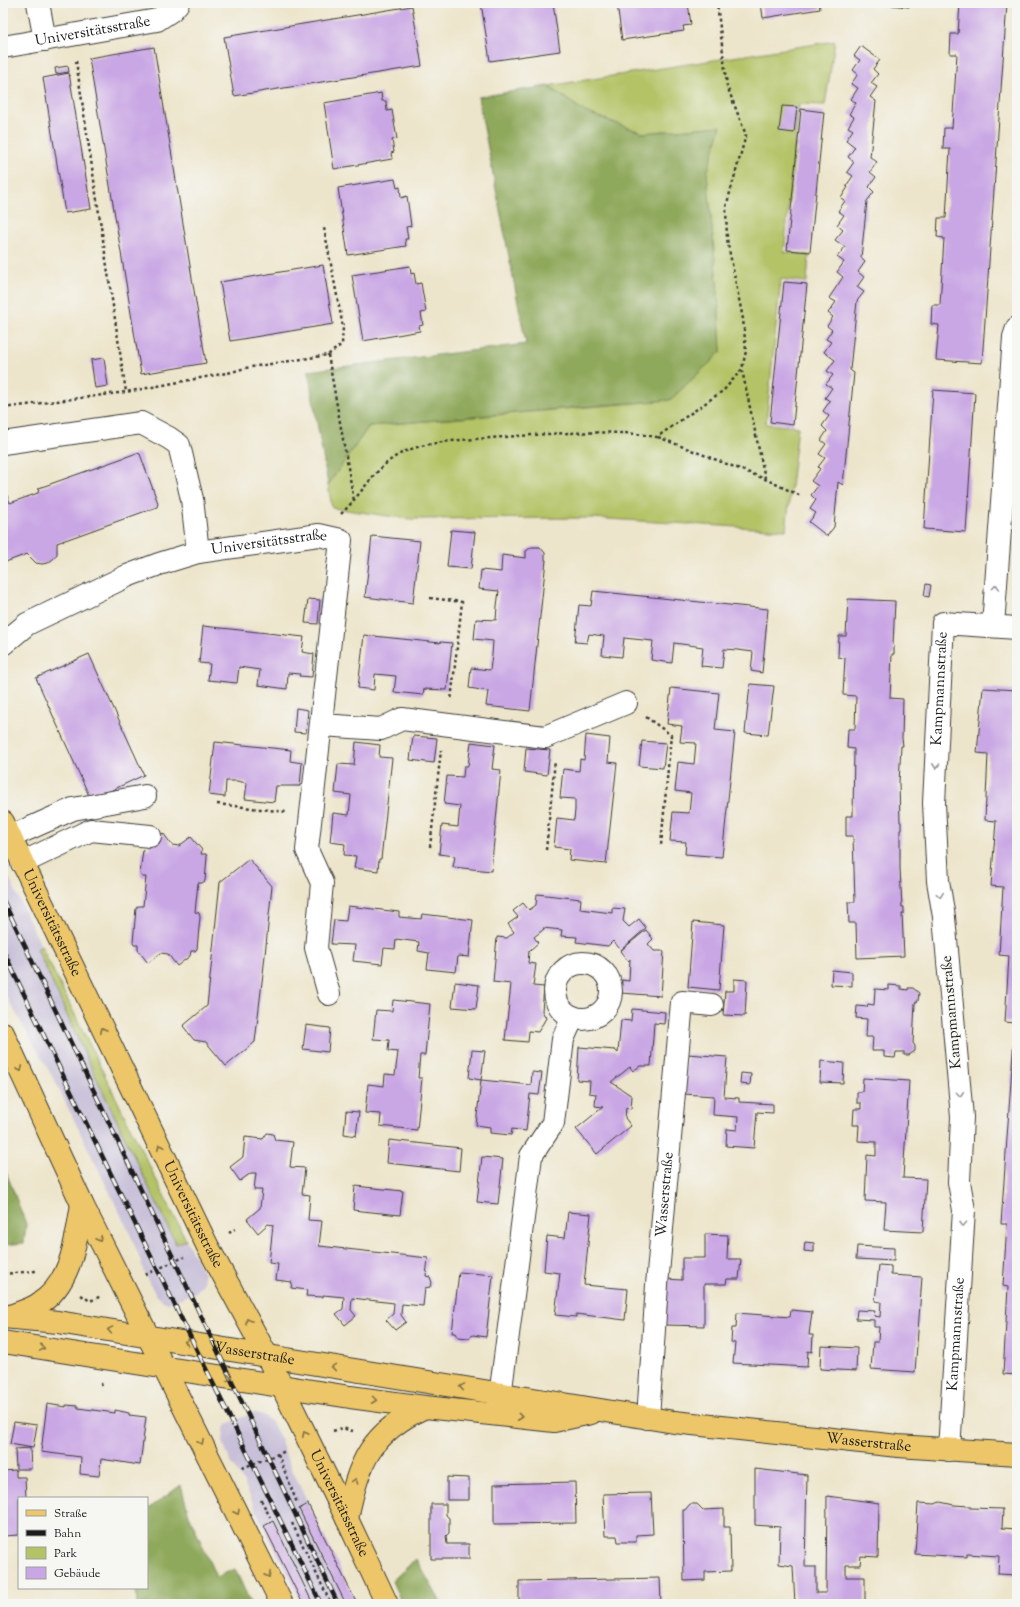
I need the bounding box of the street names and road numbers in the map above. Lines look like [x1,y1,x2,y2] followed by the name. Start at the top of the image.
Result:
[33,11,152,52] street label: Universitätsstraße
[210,524,329,561] street label: Universitätsstraße
[926,631,953,746] street label: Kampmannstraße
[17,866,87,980] street label: Universitätsstraße
[937,954,967,1070] street label: Kampmannstraße
[651,1151,679,1238] street label: Wasserstraße
[158,1157,228,1272] street label: Universitätsstraße
[942,1277,970,1392] street label: Kampmannstraße
[208,1336,296,1371] street label: Wasserstraße
[825,1428,912,1457] street label: Wasserstraße
[304,1446,374,1561] street label: Universitätsstraße

